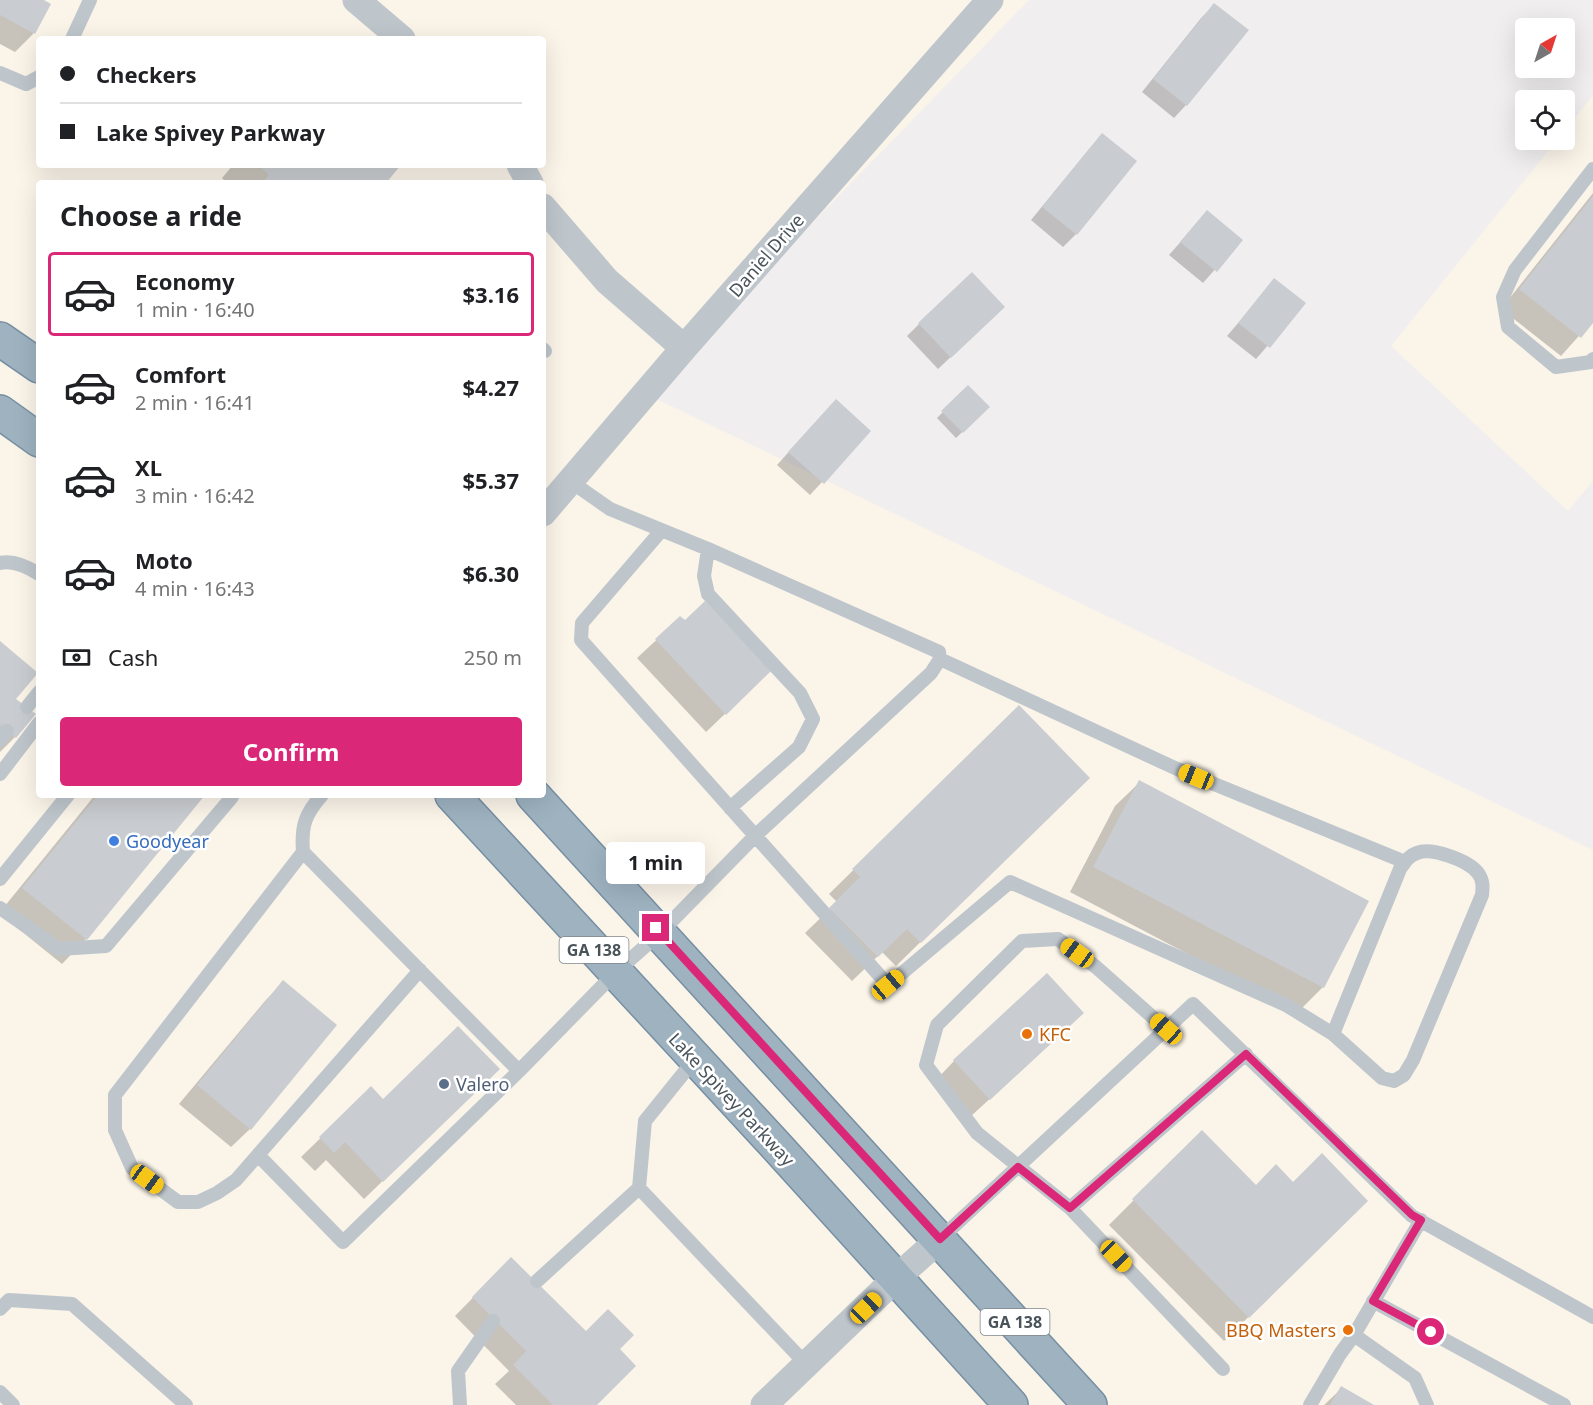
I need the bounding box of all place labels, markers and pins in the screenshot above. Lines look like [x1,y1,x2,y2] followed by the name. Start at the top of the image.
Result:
[126,829,209,853] place label: Goodyear
[107,834,121,848] marker: Goodyear
[1039,1022,1071,1046] place label: KFC
[1020,1027,1034,1041] marker: KFC
[456,1072,509,1096] place label: Valero
[437,1077,451,1091] marker: Valero
[1226,1318,1336,1342] place label: BBQ Masters
[1341,1323,1355,1337] marker: BBQ Masters

